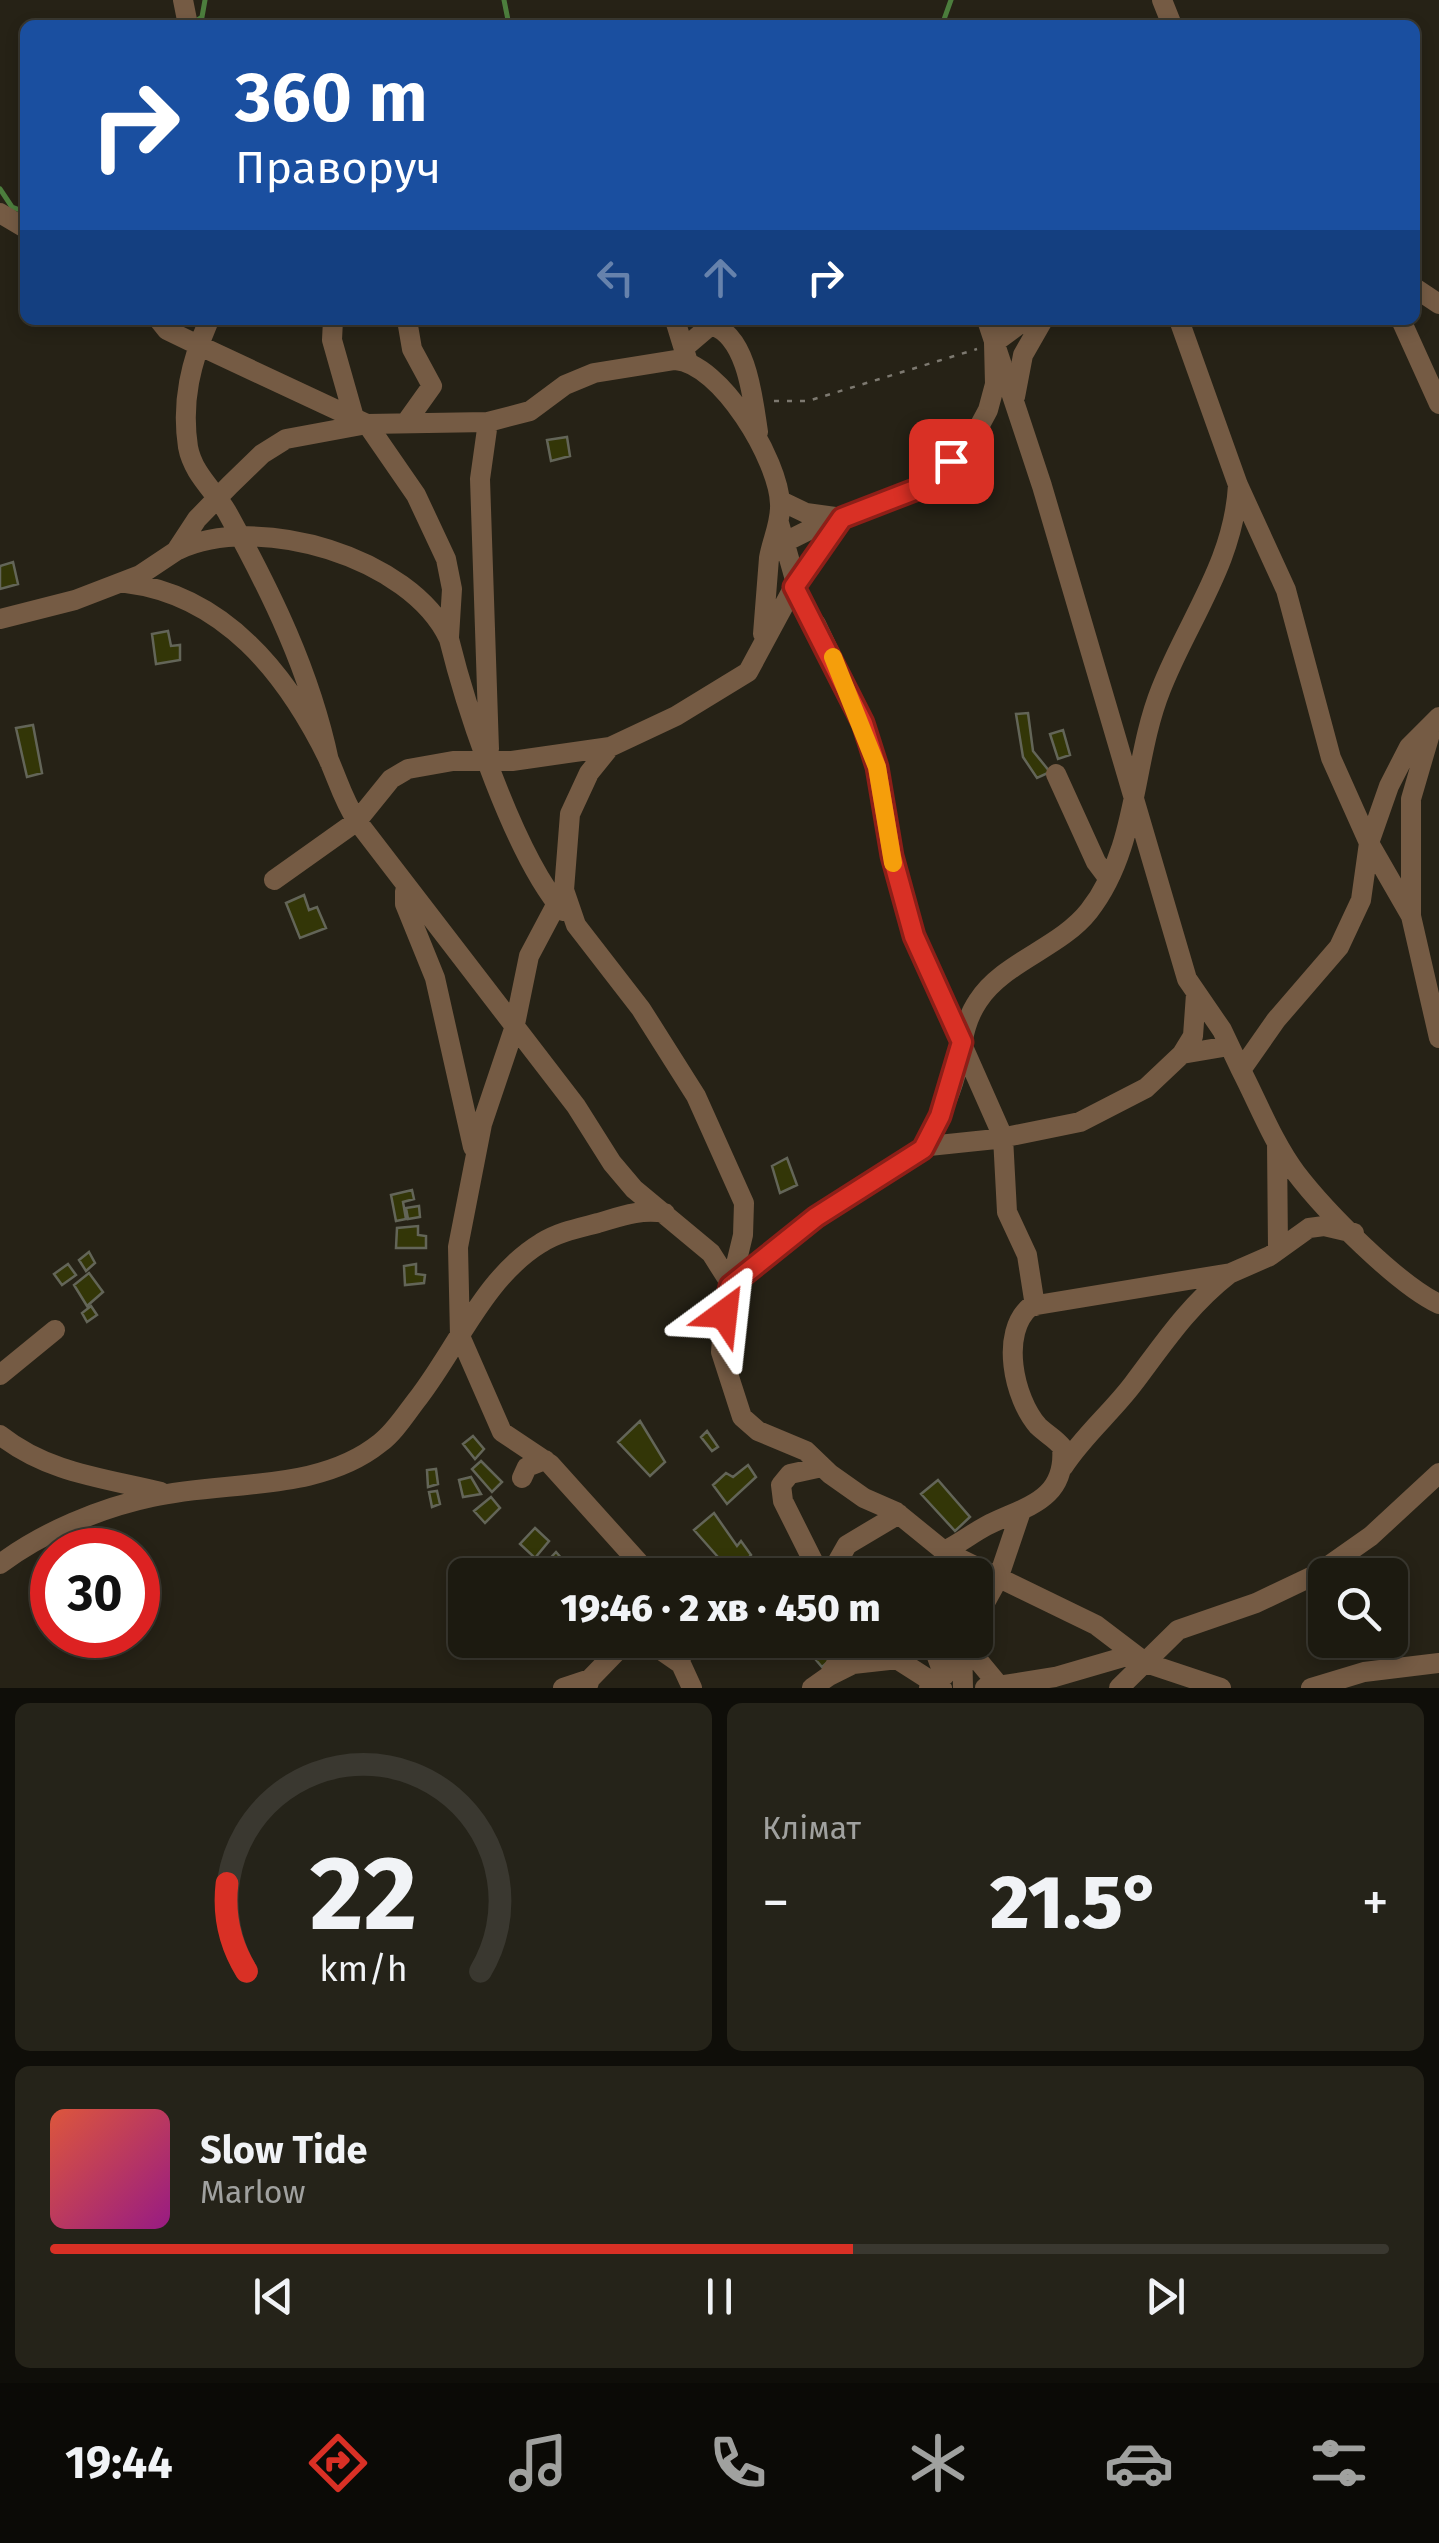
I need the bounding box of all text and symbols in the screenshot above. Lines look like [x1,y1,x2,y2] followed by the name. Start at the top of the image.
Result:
[235,56,428,140] text: 360 m
[70,60,200,190] icon: right
[235,141,441,195] text: Праворуч
[588,250,643,305] icon: left
[693,250,748,305] icon: ahead
[798,250,853,305] icon: right
[909,419,994,504] pin
[924,434,979,489] icon: arrive
[672,1262,776,1366] position arrow
[30,1528,160,1658] speed limit sign: 30
[1308,1558,1408,1658] map controls
[1308,1558,1408,1658] button: search
[561,1585,880,1631] text: 19:46 · 2 хв · 450 m
[762,1809,861,1847] text: Клімат
[310,1832,417,1957] text: 22
[990,1858,1161,1948] text: 21.5°
[762,1870,790,1936] text: −
[1362,1870,1389,1936] text: +
[319,1948,408,1990] text: km/h
[200,2127,368,2173] text: Slow Tide
[200,2173,306,2211] text: Marlow
[246,2269,301,2324] icon: previous
[692,2269,747,2324] icon: pause
[1138,2269,1193,2324] icon: next
[303,2428,373,2498] icon: directions
[503,2428,573,2498] icon: music
[703,2428,773,2498] icon: phone
[903,2428,973,2498] icon: climate
[1104,2428,1174,2498] icon: car
[1304,2428,1374,2498] icon: filters
[65,2436,173,2490] text: 19:44

